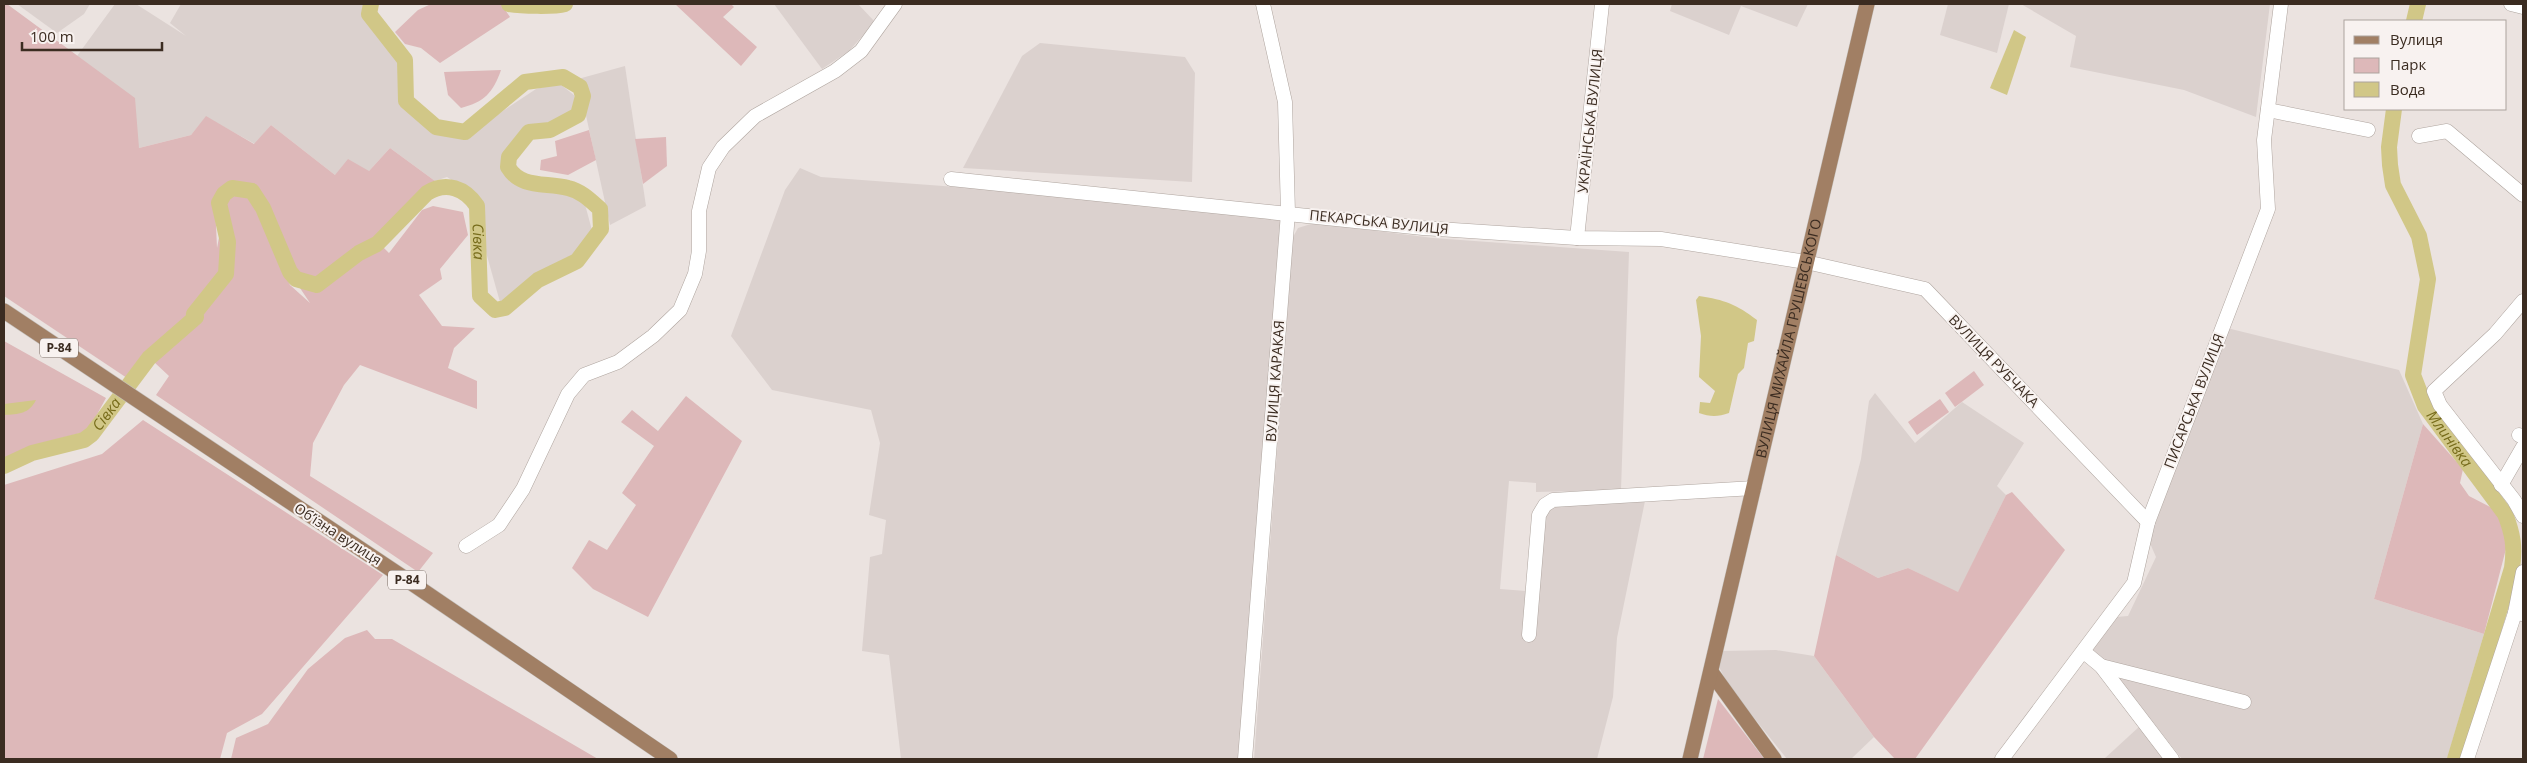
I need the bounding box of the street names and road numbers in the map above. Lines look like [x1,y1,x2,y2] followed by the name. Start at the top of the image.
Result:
[1572,48,1607,194] street label: УКРАЇНСЬКА ВУЛИЦЯ
[1309,205,1450,238] street label: ПЕКАРСЬКА ВУЛИЦЯ
[1751,217,1825,460] street label: ВУЛИЦЯ МИХАЙЛА ГРУШЕВСЬКОГО
[1945,310,2044,411] street label: ВУЛИЦЯ РУБЧАКА
[1261,319,1288,442] street label: ВУЛИЦЯ КАРАКАЯ
[2159,331,2228,471] street label: ПИСАРСЬКА ВУЛИЦЯ
[40,338,78,358] road number: Р-84
[291,498,386,569] street label: Обʼїзна вулиця
[388,570,426,590] road number: Р-84

